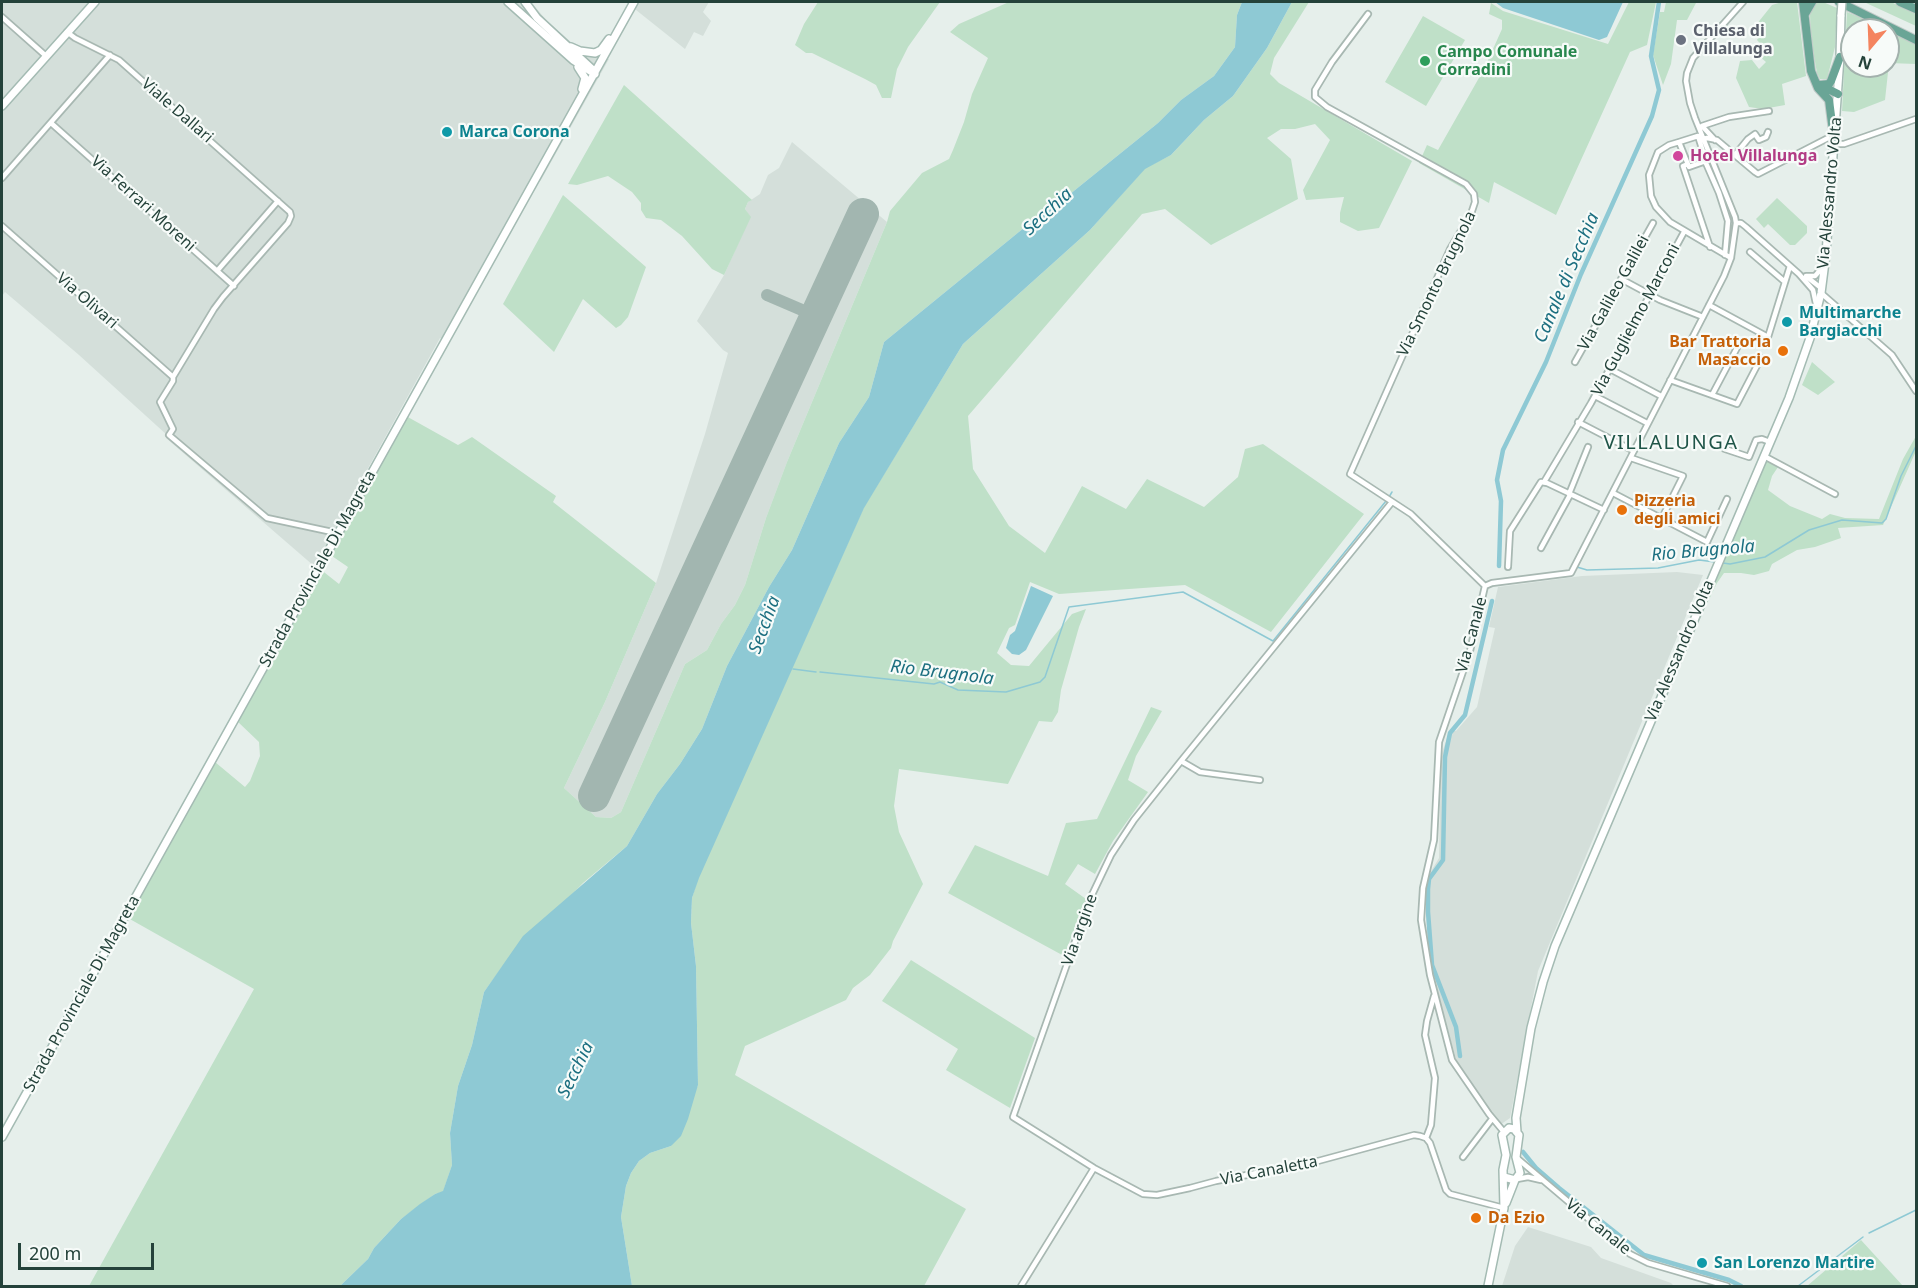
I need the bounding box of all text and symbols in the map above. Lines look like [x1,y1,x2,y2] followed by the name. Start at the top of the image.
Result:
[1840,18,1900,78] north arrow
[1693,21,1773,59] place label: Chiesa di Villalunga
[1674,33,1688,47] marker: Chiesa di Villalunga
[1437,42,1577,80] place label: Campo Comunale Corradini
[1855,51,1875,76] text: N
[1418,54,1432,68] marker: Campo Comunale Corradini
[137,75,217,147] street label: Viale Dallari
[1814,116,1846,270] street label: Via Alessandro Volta
[459,122,570,142] place label: Marca Corona
[440,125,454,139] marker: Marca Corona
[1690,146,1817,166] place label: Hotel Villalunga
[1671,149,1685,163] marker: Hotel Villalunga
[87,152,199,256] street label: Via Ferrari Moreni
[1019,184,1077,240] water label: Secchia
[1393,208,1481,360] street label: Via Smonto Brugnola
[1530,210,1604,346] water label: Canale di Secchia
[1574,232,1654,354] street label: Via Galileo Galilei
[1588,241,1684,399] street label: Via Guglielmo Marconi
[52,269,122,333] street label: Via Olivari
[1799,303,1901,341] place label: Multimarche Bargiacchi
[1780,315,1794,329] marker: Multimarche Bargiacchi
[1669,332,1771,370] place label: Bar Trattoria Masaccio
[1776,344,1790,358] marker: Bar Trattoria Masaccio
[1604,431,1738,455] district label: VILLALUNGA
[256,467,380,671] street label: Strada Provinciale Di Magreta
[1634,491,1720,529] place label: Pizzeria degli amici
[1615,503,1629,517] marker: Pizzeria degli amici
[1650,536,1756,566] water label: Rio Brugnola
[1641,577,1719,725] street label: Via Alessandro Volta
[745,593,785,657] water label: Secchia
[1453,595,1491,675] street label: Via Canale
[889,656,995,690] water label: Rio Brugnola
[1058,891,1102,969] street label: Via argine
[20,892,144,1096] street label: Strada Provinciale Di Magreta
[553,1038,599,1102] water label: Secchia
[1219,1152,1319,1190] street label: Via Canaletta
[1562,1195,1634,1259] street label: Via Canale
[1488,1208,1545,1228] place label: Da Ezio
[1469,1211,1483,1225] marker: Da Ezio
[21,1231,158,1269] scale bar
[29,1241,81,1265] text: 200 m
[1714,1253,1875,1273] place label: San Lorenzo Martire
[1695,1256,1709,1270] marker: San Lorenzo Martire

